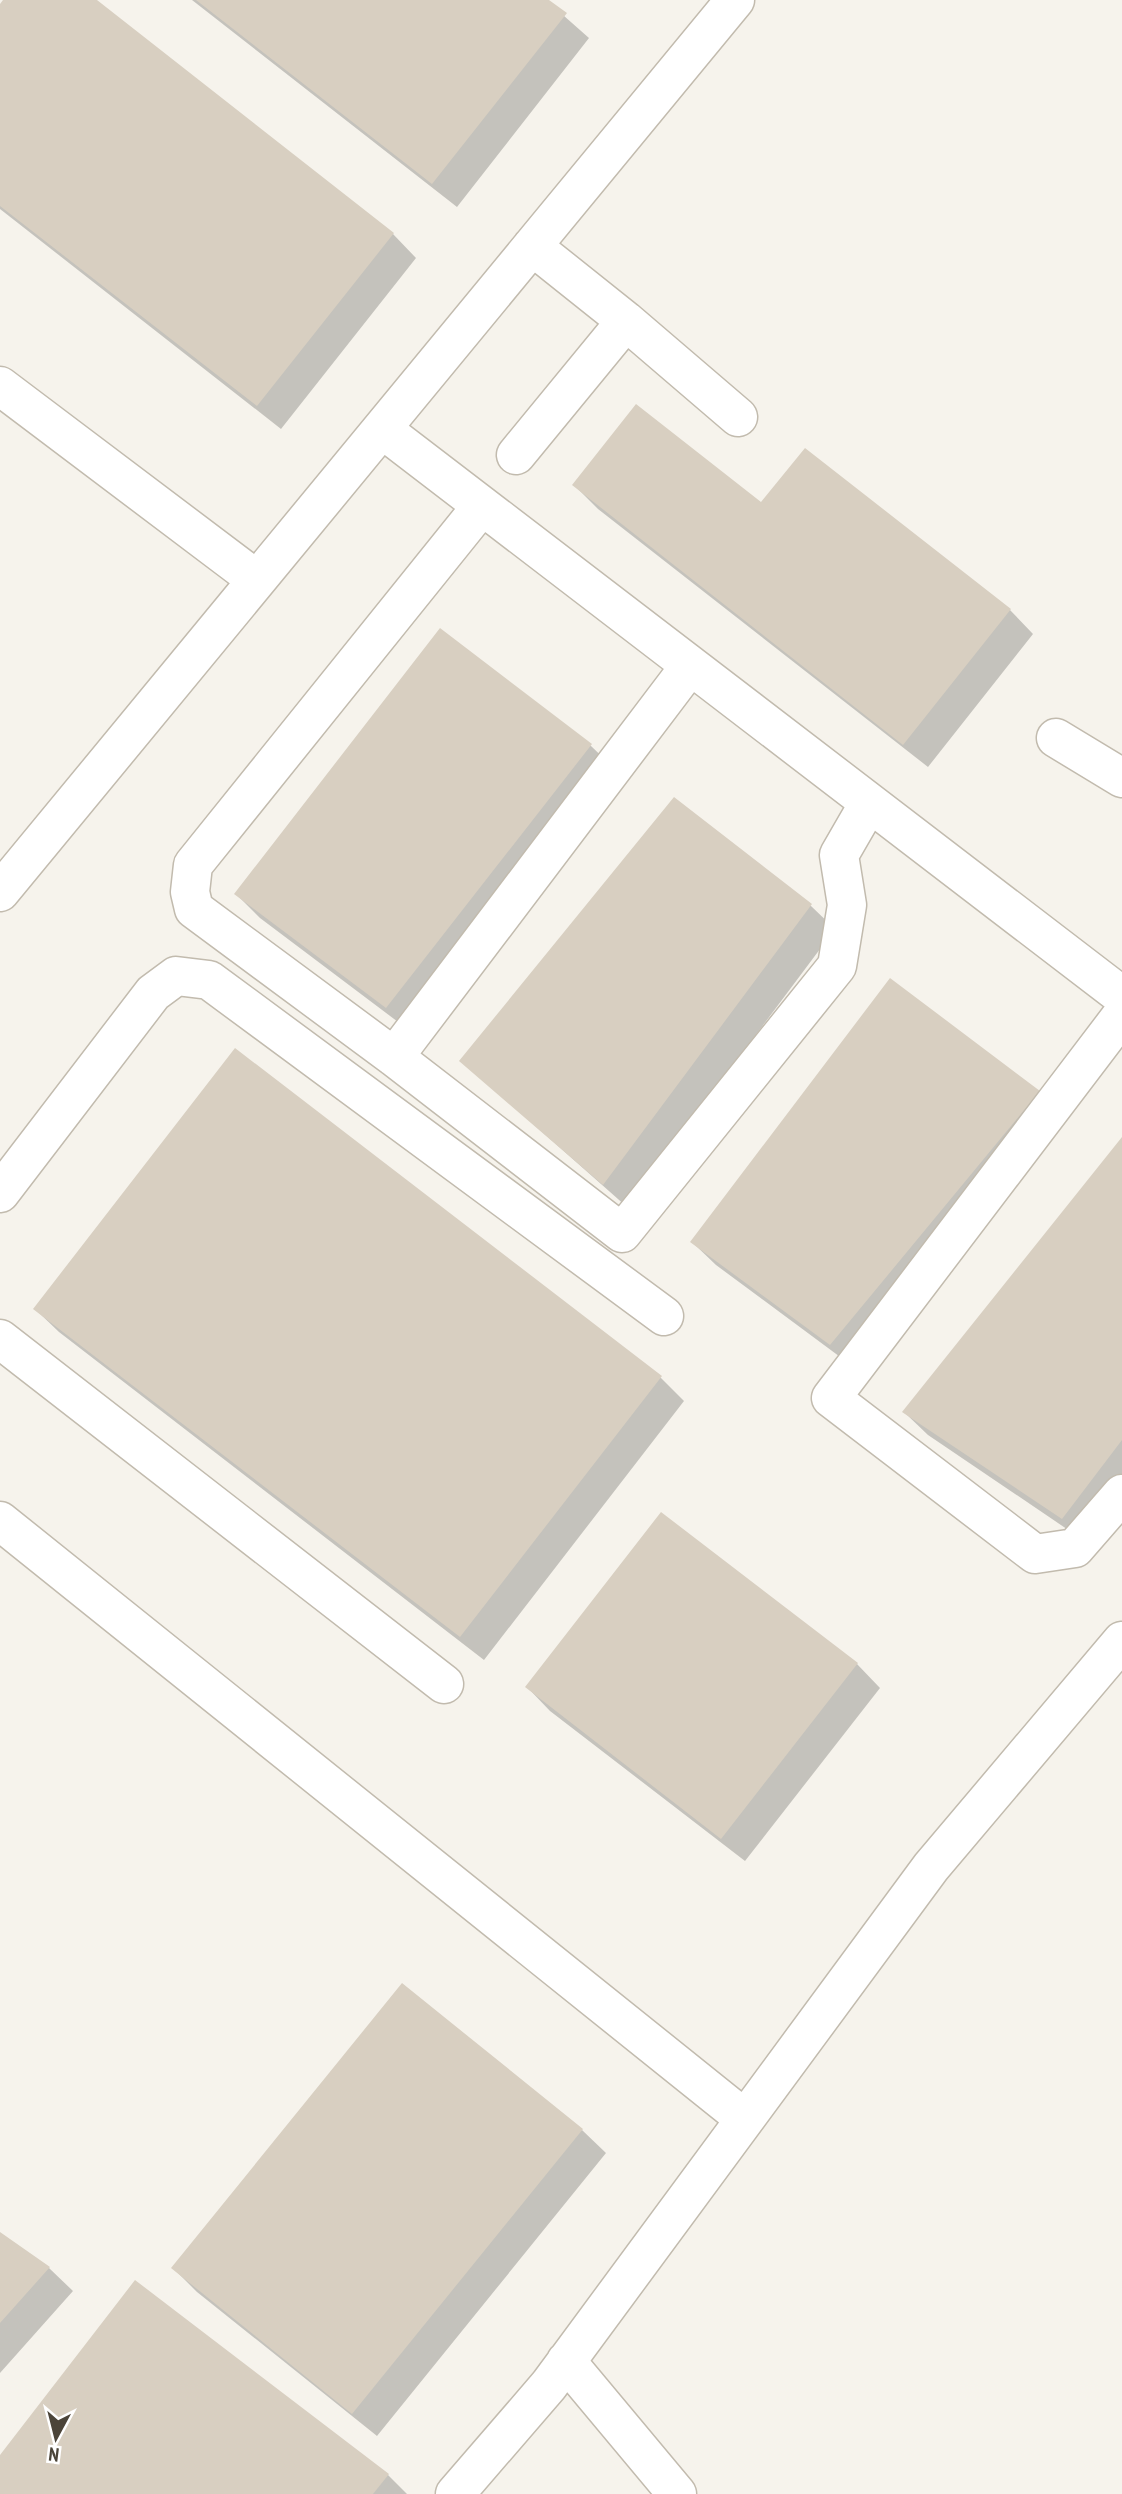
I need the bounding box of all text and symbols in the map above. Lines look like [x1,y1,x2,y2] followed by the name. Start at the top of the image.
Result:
[21,2403,91,2473] north arrow
[47,2442,60,2467] text: N

